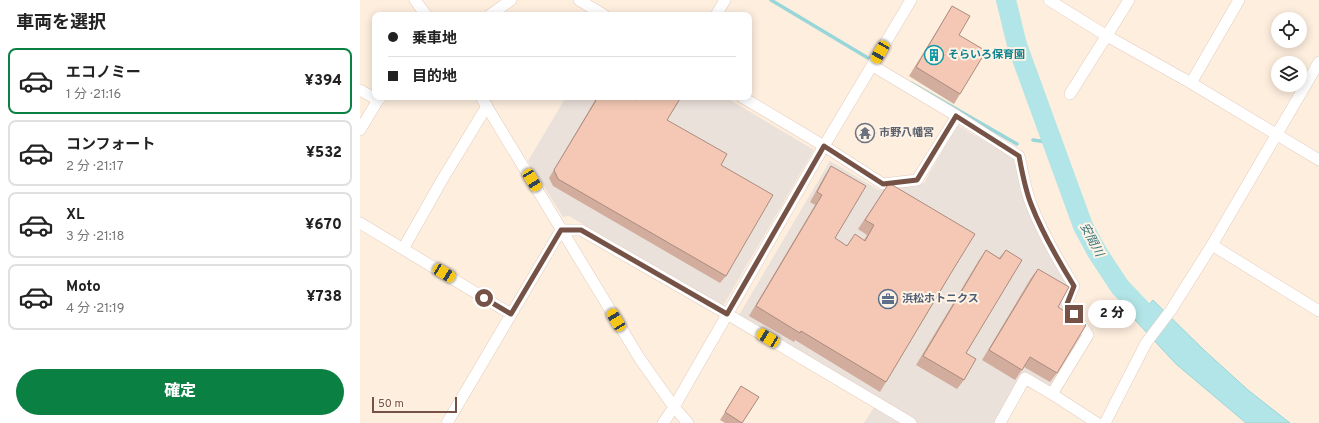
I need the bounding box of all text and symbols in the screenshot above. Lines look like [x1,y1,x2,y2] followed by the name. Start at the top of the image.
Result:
[16,12,106,35] text: 車両を選択
[1271,12,1307,92] map controls
[1271,12,1307,48] button: locate
[412,30,457,49] text: 乗車地
[869,39,891,65] car
[923,44,945,66] building icon: そらいろ保育園
[948,48,1025,62] place label: そらいろ保育園
[1271,56,1307,92] button: layers
[18,63,54,99] icon: car
[66,64,141,83] text: エコノミー
[412,68,457,87] text: 目的地
[305,72,342,91] text: ¥394
[66,87,121,103] text: 1 分 · 21:16
[854,122,876,144] temple icon: 市野八幡宮
[879,126,934,140] place label: 市野八幡宮
[18,135,54,171] icon: car
[66,136,156,155] text: コンフォート
[306,144,342,163] text: ¥532
[66,159,123,175] text: 2 分 · 21:17
[521,167,543,193] car
[66,206,84,225] text: XL
[18,207,54,243] icon: car
[305,216,342,235] text: ¥670
[1075,220,1107,261] water label: 安間川
[66,229,125,245] text: 3 分 · 21:18
[431,262,457,284] car
[66,278,101,297] text: Moto
[18,279,54,315] icon: car
[306,288,342,307] text: ¥738
[877,288,899,310] office icon: 浜松ホトニクス
[475,289,493,307] route start
[902,292,979,306] place label: 浜松ホトニクス
[1088,300,1136,328] callout: 2 分
[66,301,125,317] text: 4 分 · 21:19
[1065,305,1083,323] route end
[1100,306,1124,322] text: 2 分
[605,307,627,333] car
[755,327,781,349] car
[16,369,344,415] button: 確定
[372,395,457,414] scale bar
[378,397,404,411] text: 50 m

